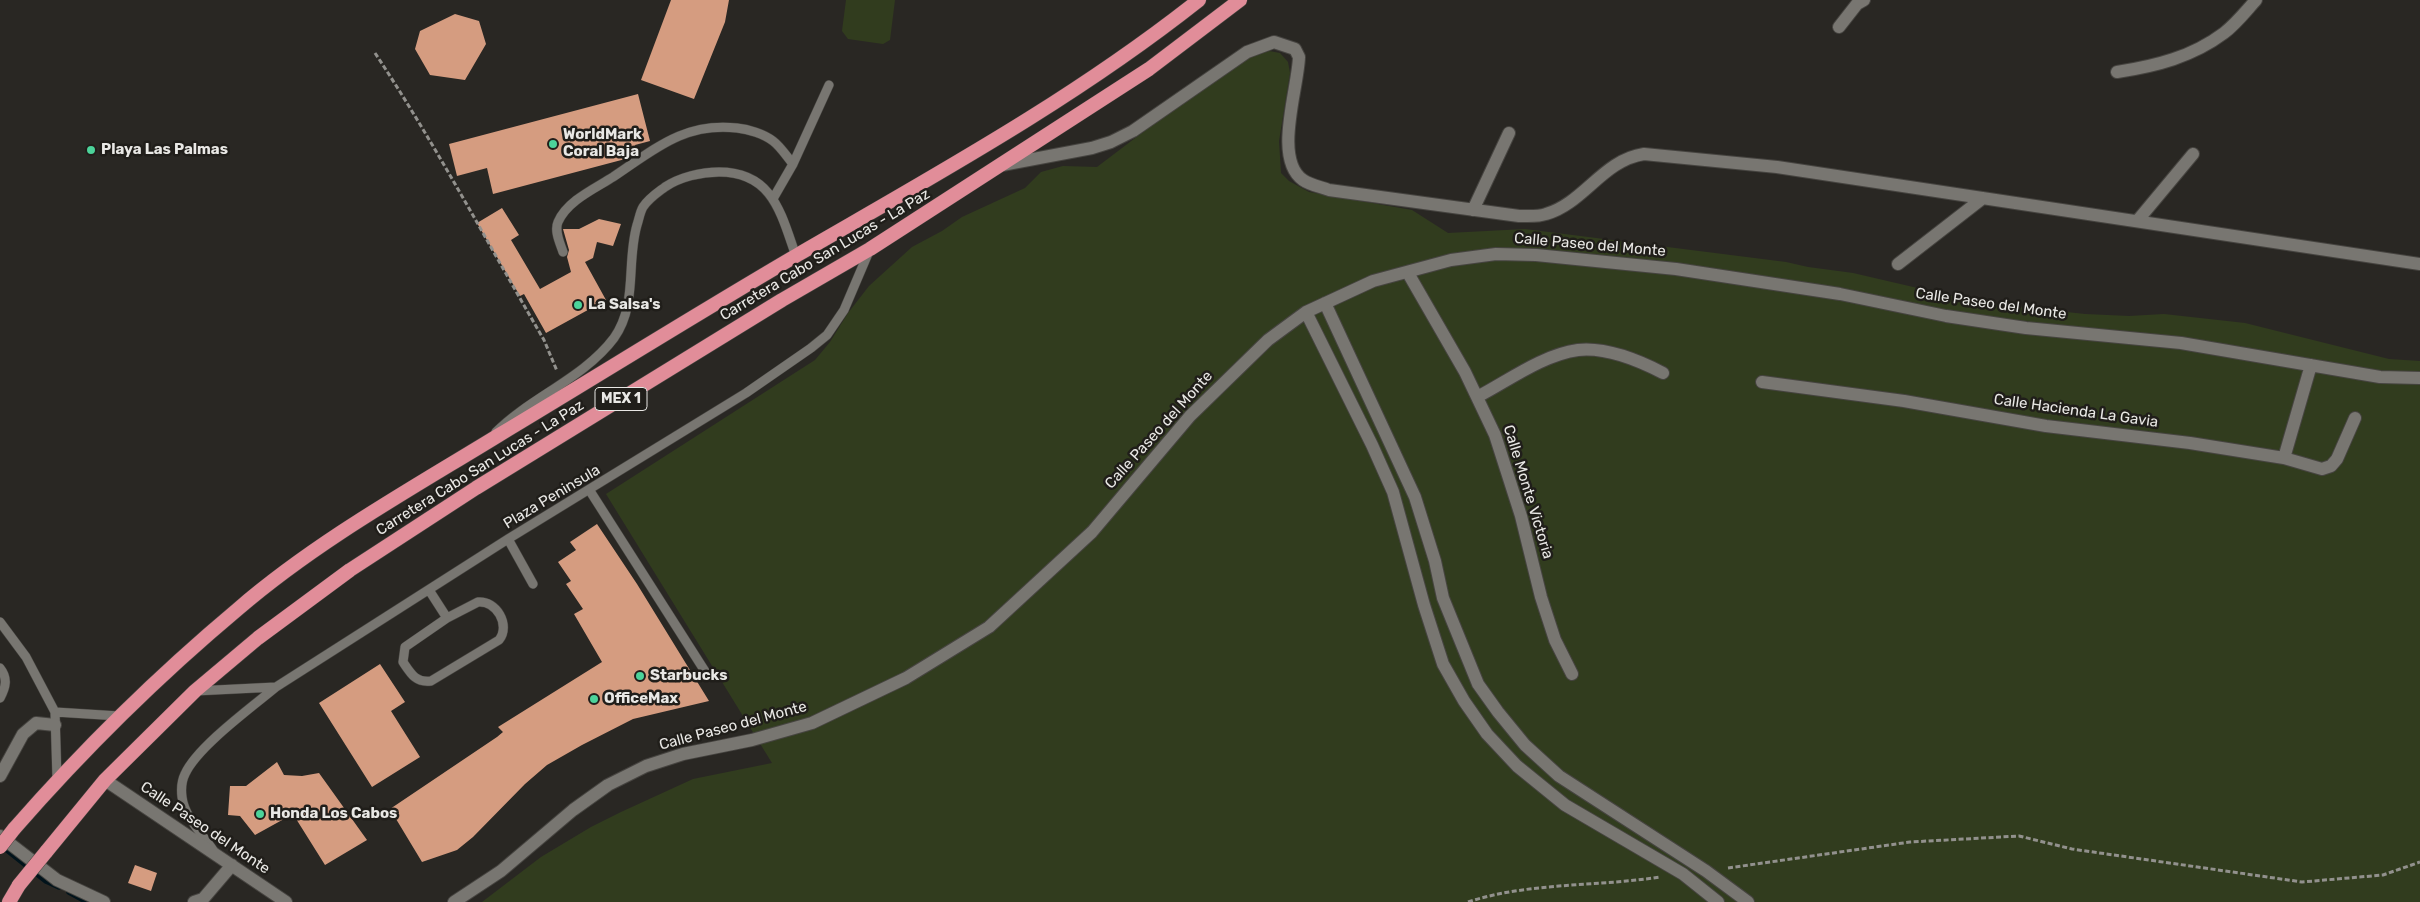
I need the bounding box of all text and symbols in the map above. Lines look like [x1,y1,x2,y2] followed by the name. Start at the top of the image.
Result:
[563,126,642,161] place label: WorldMark Coral Baja
[547,138,559,150] marker: WorldMark Coral Baja
[101,141,228,159] place label: Playa Las Palmas
[85,144,97,156] marker: Playa Las Palmas
[717,185,933,325] street label: Carretera Cabo San Lucas - La Paz
[1513,229,1667,261] street label: Calle Paseo del Monte
[1914,285,2068,323] street label: Calle Paseo del Monte
[588,296,661,314] place label: La Salsa's
[572,299,584,311] marker: La Salsa's
[1101,367,1217,493] street label: Calle Paseo del Monte
[595,388,647,410] road number: MEX 1
[1993,391,2159,431] street label: Calle Hacienda La Gavia
[373,396,587,540] street label: Carretera Cabo San Lucas - La Paz
[1499,423,1557,561] street label: Calle Monte Victoria
[500,461,604,533] street label: Plaza Peninsula
[650,667,727,685] place label: Starbucks
[634,670,646,682] marker: Starbucks
[604,690,678,708] place label: OfficeMax
[588,693,600,705] marker: OfficeMax
[657,698,809,754] street label: Calle Paseo del Monte
[137,778,273,878] street label: Calle Paseo del Monte
[270,805,397,823] place label: Honda Los Cabos
[254,808,266,820] marker: Honda Los Cabos

